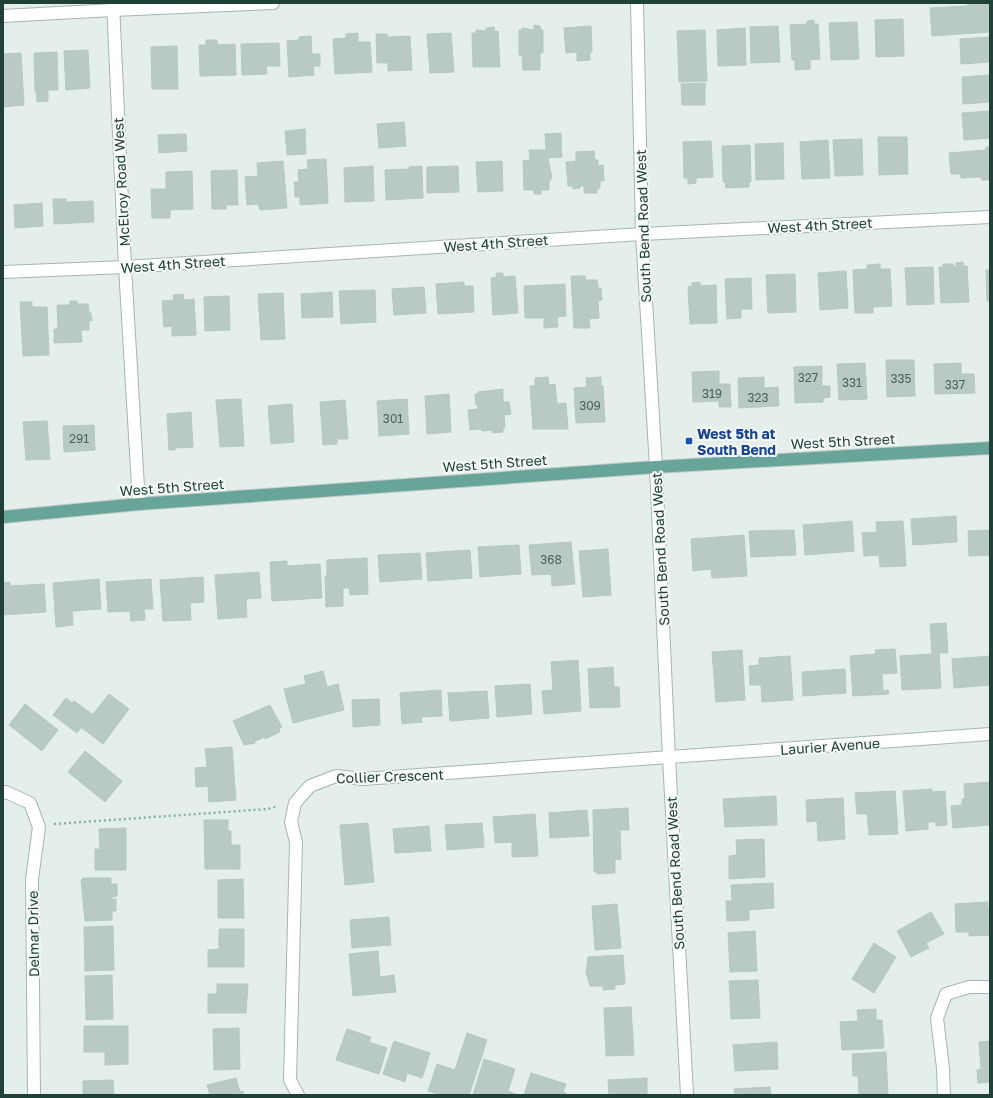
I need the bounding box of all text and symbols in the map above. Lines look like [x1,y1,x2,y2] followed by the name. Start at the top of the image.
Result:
[109,117,133,247] street label: McElroy Road West
[632,149,654,303] street label: South Bend Road West
[767,214,873,236] street label: West 4th Street
[443,231,549,255] street label: West 4th Street
[120,252,226,276] street label: West 4th Street
[798,370,818,385] house number: 327
[890,371,912,386] house number: 335
[842,375,862,390] house number: 331
[945,377,965,392] house number: 337
[702,386,722,401] house number: 319
[747,390,769,405] house number: 323
[579,398,601,413] house number: 309
[383,411,403,426] house number: 301
[697,425,776,458] place label: West 5th at South Bend
[790,430,896,452] street label: West 5th Street
[69,431,89,446] house number: 291
[684,436,694,446] marker: West 5th at South Bend
[442,451,548,475] street label: West 5th Street
[647,472,673,626] street label: South Bend Road West
[119,475,225,499] street label: West 5th Street
[540,552,562,567] house number: 368
[779,734,881,758] street label: Laurier Avenue
[336,766,444,786] street label: Collier Crescent
[662,796,688,950] street label: South Bend Road West
[24,891,42,977] street label: Delmar Drive

